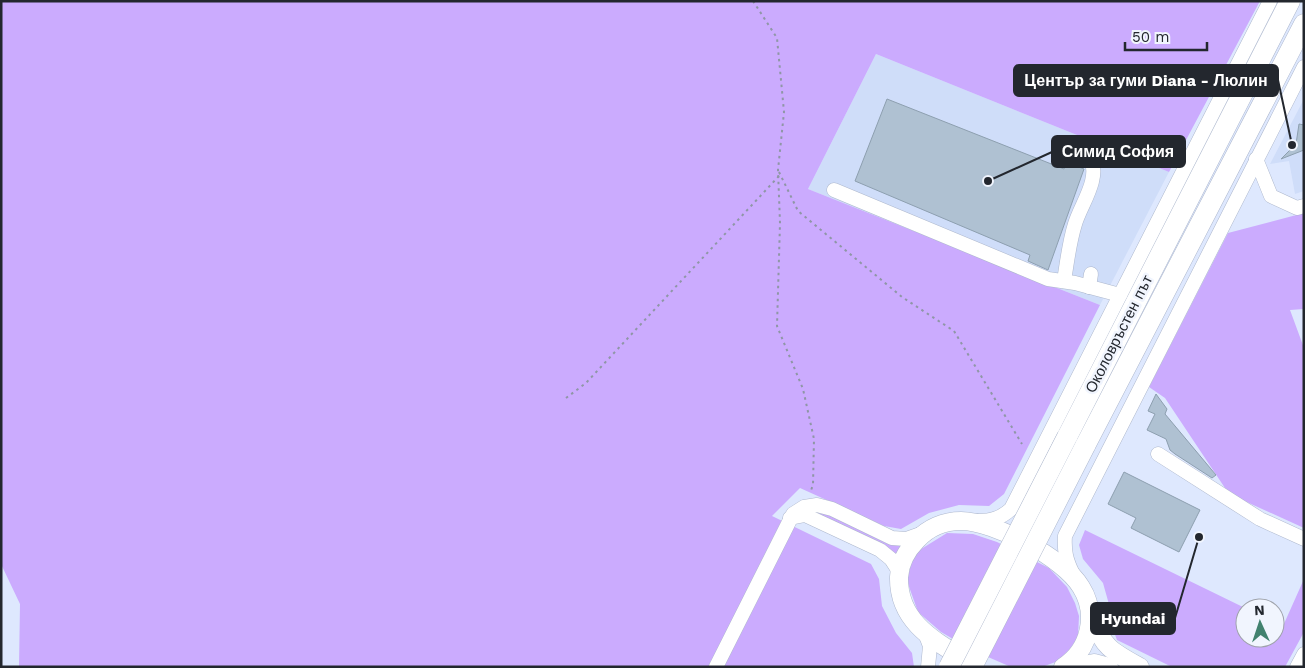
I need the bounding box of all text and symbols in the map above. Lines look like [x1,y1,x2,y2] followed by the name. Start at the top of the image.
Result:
[1125,20,1208,52] scale bar
[1132,28,1169,46] text: 50 m
[1014,65,1278,96] callout: Център за гуми Diana - Люлин
[1024,71,1268,90] text: Център за гуми Diana - Люлин
[1052,136,1185,167] callout: Симид София
[1062,142,1174,161] text: Симид София
[1082,272,1157,396] street label: Околовръстен път
[1235,598,1285,648] north arrow
[1254,602,1265,618] text: N
[1091,603,1175,634] callout: Hyundai
[1101,609,1165,628] text: Hyundai

